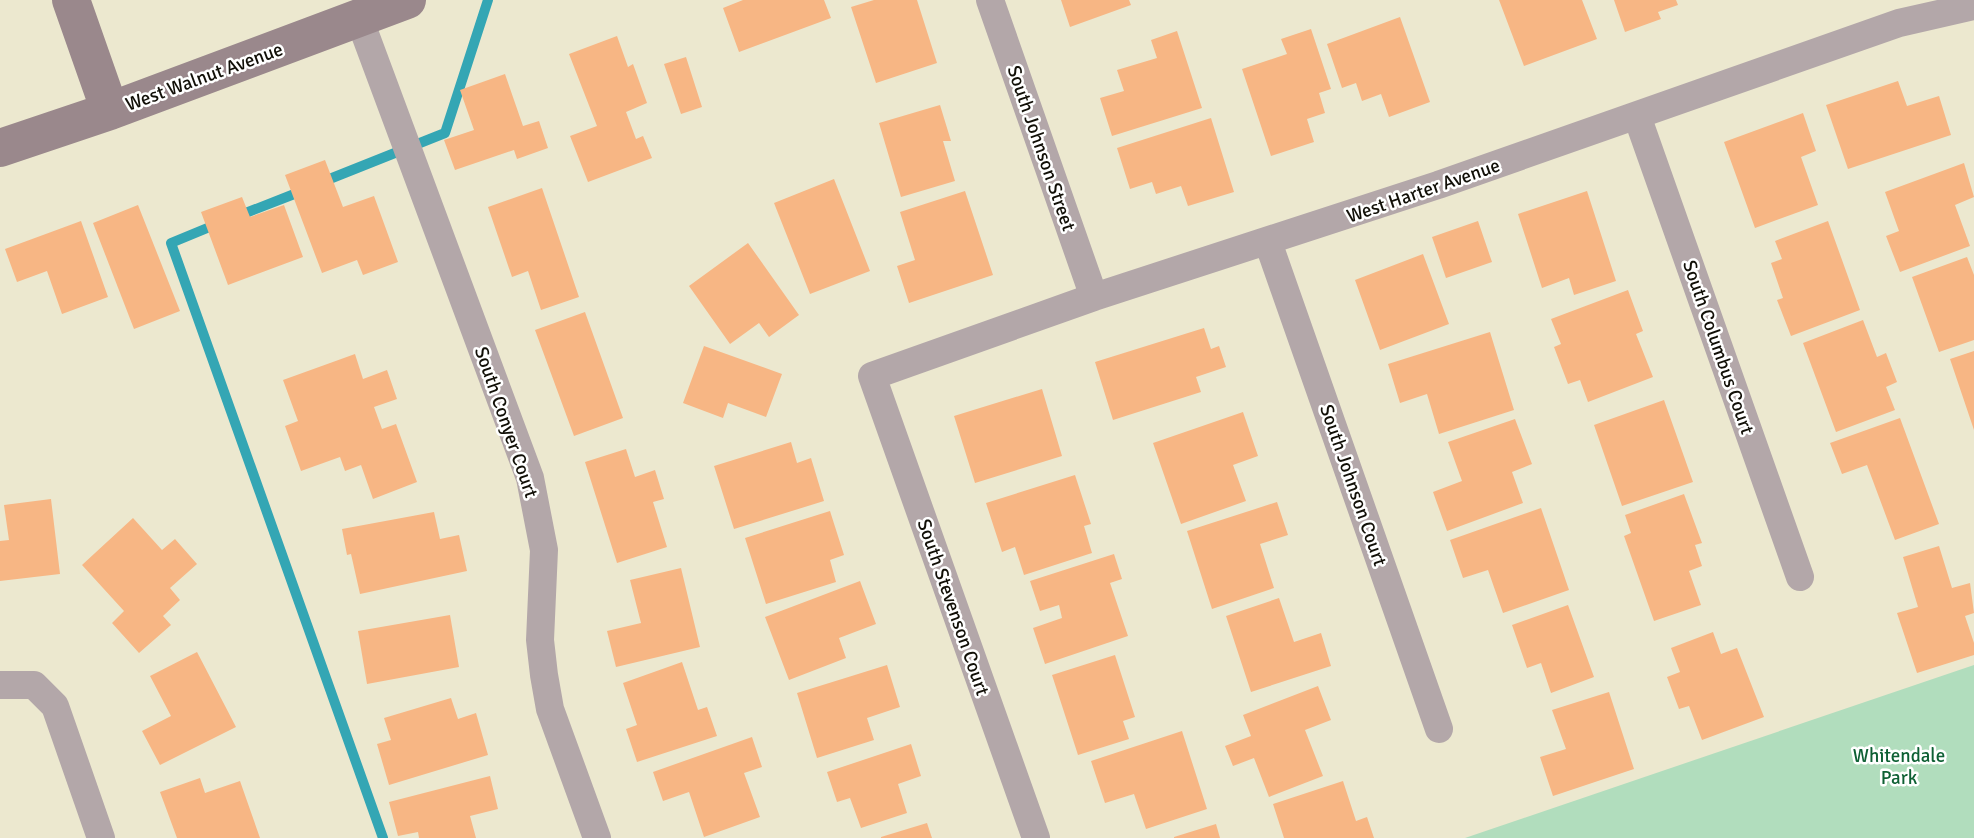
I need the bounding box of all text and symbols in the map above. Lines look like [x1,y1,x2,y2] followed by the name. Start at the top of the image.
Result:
[122,37,286,117] street label: West Walnut Avenue
[1001,62,1081,235] street label: South Johnson Street
[1344,153,1503,228] street label: West Harter Avenue
[1677,257,1759,438] street label: South Columbus Court
[469,344,543,501] street label: South Conyer Court
[1314,401,1392,570] street label: South Johnson Court
[912,516,995,699] street label: South Stevenson Court
[1853,744,1945,790] park label: Whitendale Park

